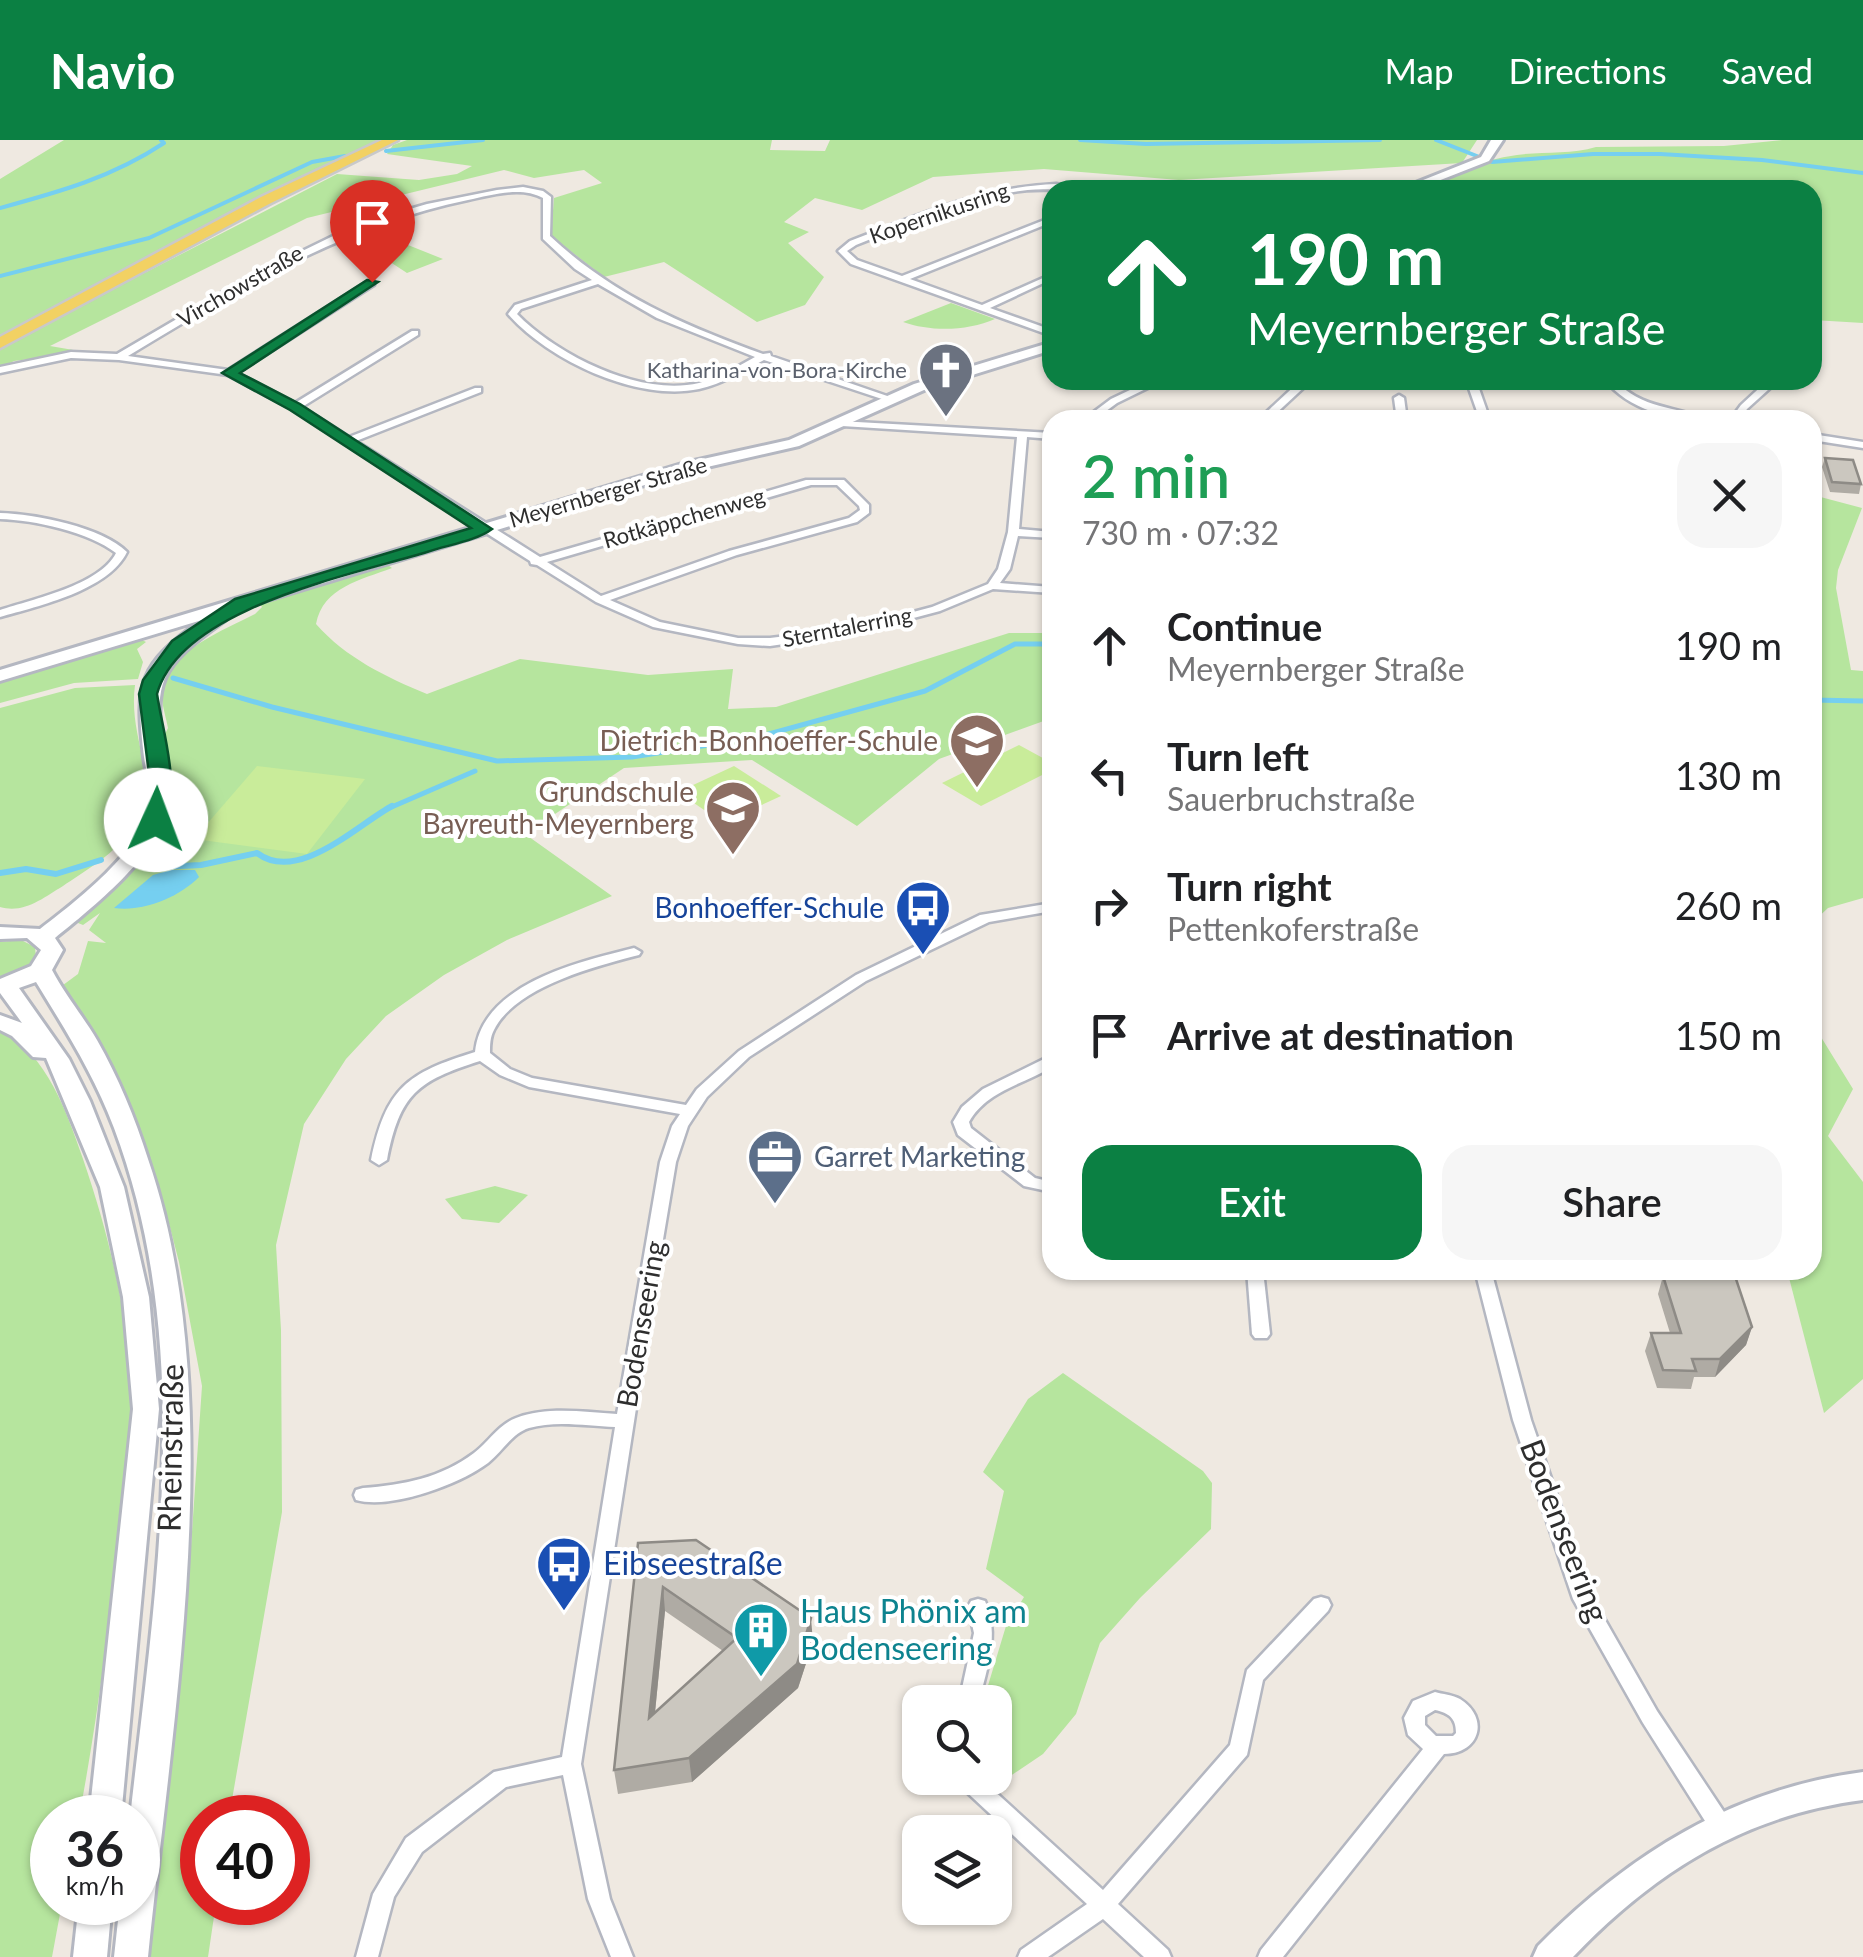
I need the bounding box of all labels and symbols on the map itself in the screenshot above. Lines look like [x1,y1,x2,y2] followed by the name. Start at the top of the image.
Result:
[866,176,1012,249] street label: Kopernikusring
[330,180,415,283] pin
[172,239,307,332] street label: Virchowstraße
[916,340,976,419] church icon: Katharina-von-Bora-Kirche
[647,356,907,383] place label: Katharina-von-Bora-Kirche
[506,450,710,533] street label: Meyernberger Straße
[600,482,768,553] street label: Rotkäppchenweg
[780,601,914,652] street label: Sterntalerring
[947,711,1007,790] school or university icon: Dietrich-Bonhoeffer-Schule
[600,723,938,757] place label: Dietrich-Bonhoeffer-Schule
[104,768,208,872] position arrow
[423,774,694,840] place label: Grundschule Bayreuth-Meyernberg
[703,778,763,857] school or university icon: Grundschule Bayreuth-Meyernberg
[893,878,953,957] bus stop icon: Bonhoeffer-Schule
[654,890,884,924] place label: Bonhoeffer-Schule
[745,1127,805,1206] office icon: Garret Marketing
[814,1139,1025,1173] place label: Garret Marketing
[609,1238,671,1410] street label: Bodenseering
[149,1364,190,1532] street label: Rheinstraße
[1513,1434,1618,1627] street label: Bodenseering
[534,1534,594,1613] bus stop icon: Eibseestraße
[603,1543,783,1582] place label: Eibseestraße
[800,1591,1027,1667] place label: Haus Phönix am Bodenseering
[731,1600,791,1679] building icon: Haus Phönix am Bodenseering
[180,1795,310,1925] speed limit sign: 40

